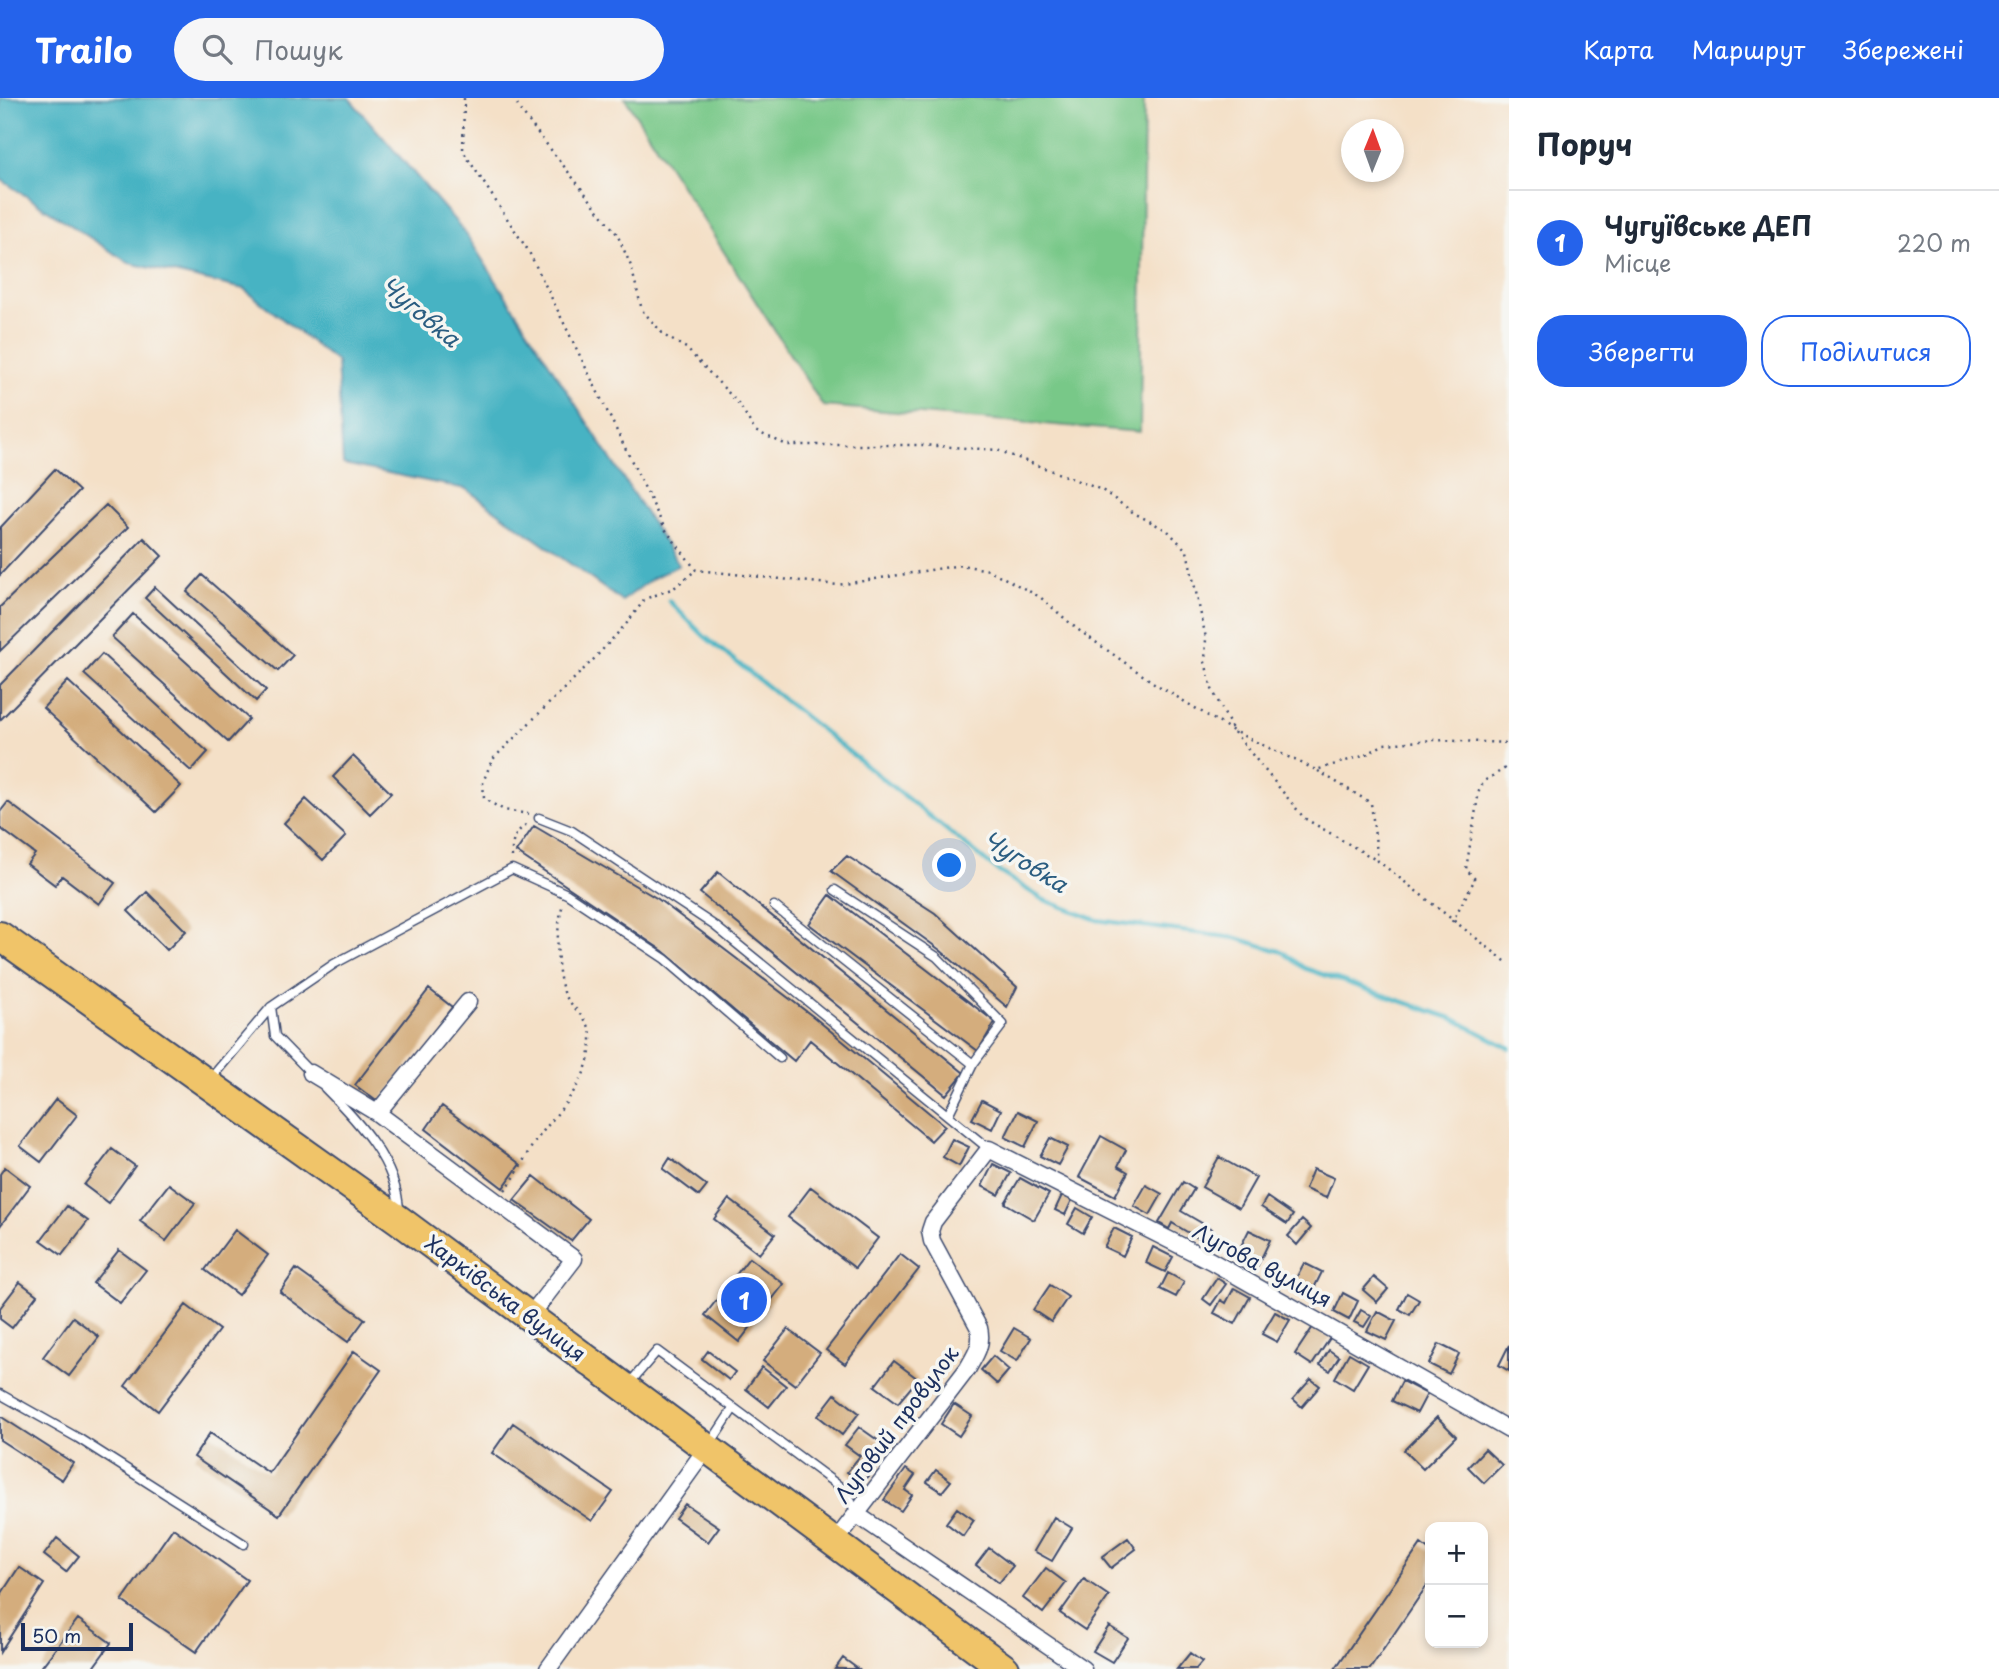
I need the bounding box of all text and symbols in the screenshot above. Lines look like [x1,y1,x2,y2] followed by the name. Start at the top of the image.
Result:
[174,18,664,81] search box
[35,24,132,74] text: Trailo
[198,30,236,68] icon: search
[254,30,343,69] text: Пошук
[1583,31,1654,67] text: Карта
[1692,31,1805,67] text: Маршрут
[1843,31,1964,67] text: Збережені
[1341,119,1404,182] north arrow
[1537,121,1632,166] text: Поруч
[1604,206,1812,245] text: Чугуївське ДЕП
[1555,225,1566,260] text: 1
[1897,225,1971,260] text: 220 m
[1604,245,1671,280] text: Місце
[373,267,469,355] water label: Чуговка
[1537,315,1747,387] button: Зберегти
[1761,315,1971,387] button: Поділитися
[976,821,1076,901] water label: Чуговка
[932,848,966,882] your location
[1188,1214,1338,1314] street label: Лугова вулиця
[419,1226,593,1369] street label: Харківська вулиця
[721,1274,767,1326] pin: 1
[825,1338,966,1509] street label: Луговий провулок
[1425,1522,1488,1648] map controls
[1425,1522,1488,1585] button: +
[1425,1585,1488,1648] button: −
[21,1620,133,1652] scale bar
[32,1621,81,1649] text: 50 m

